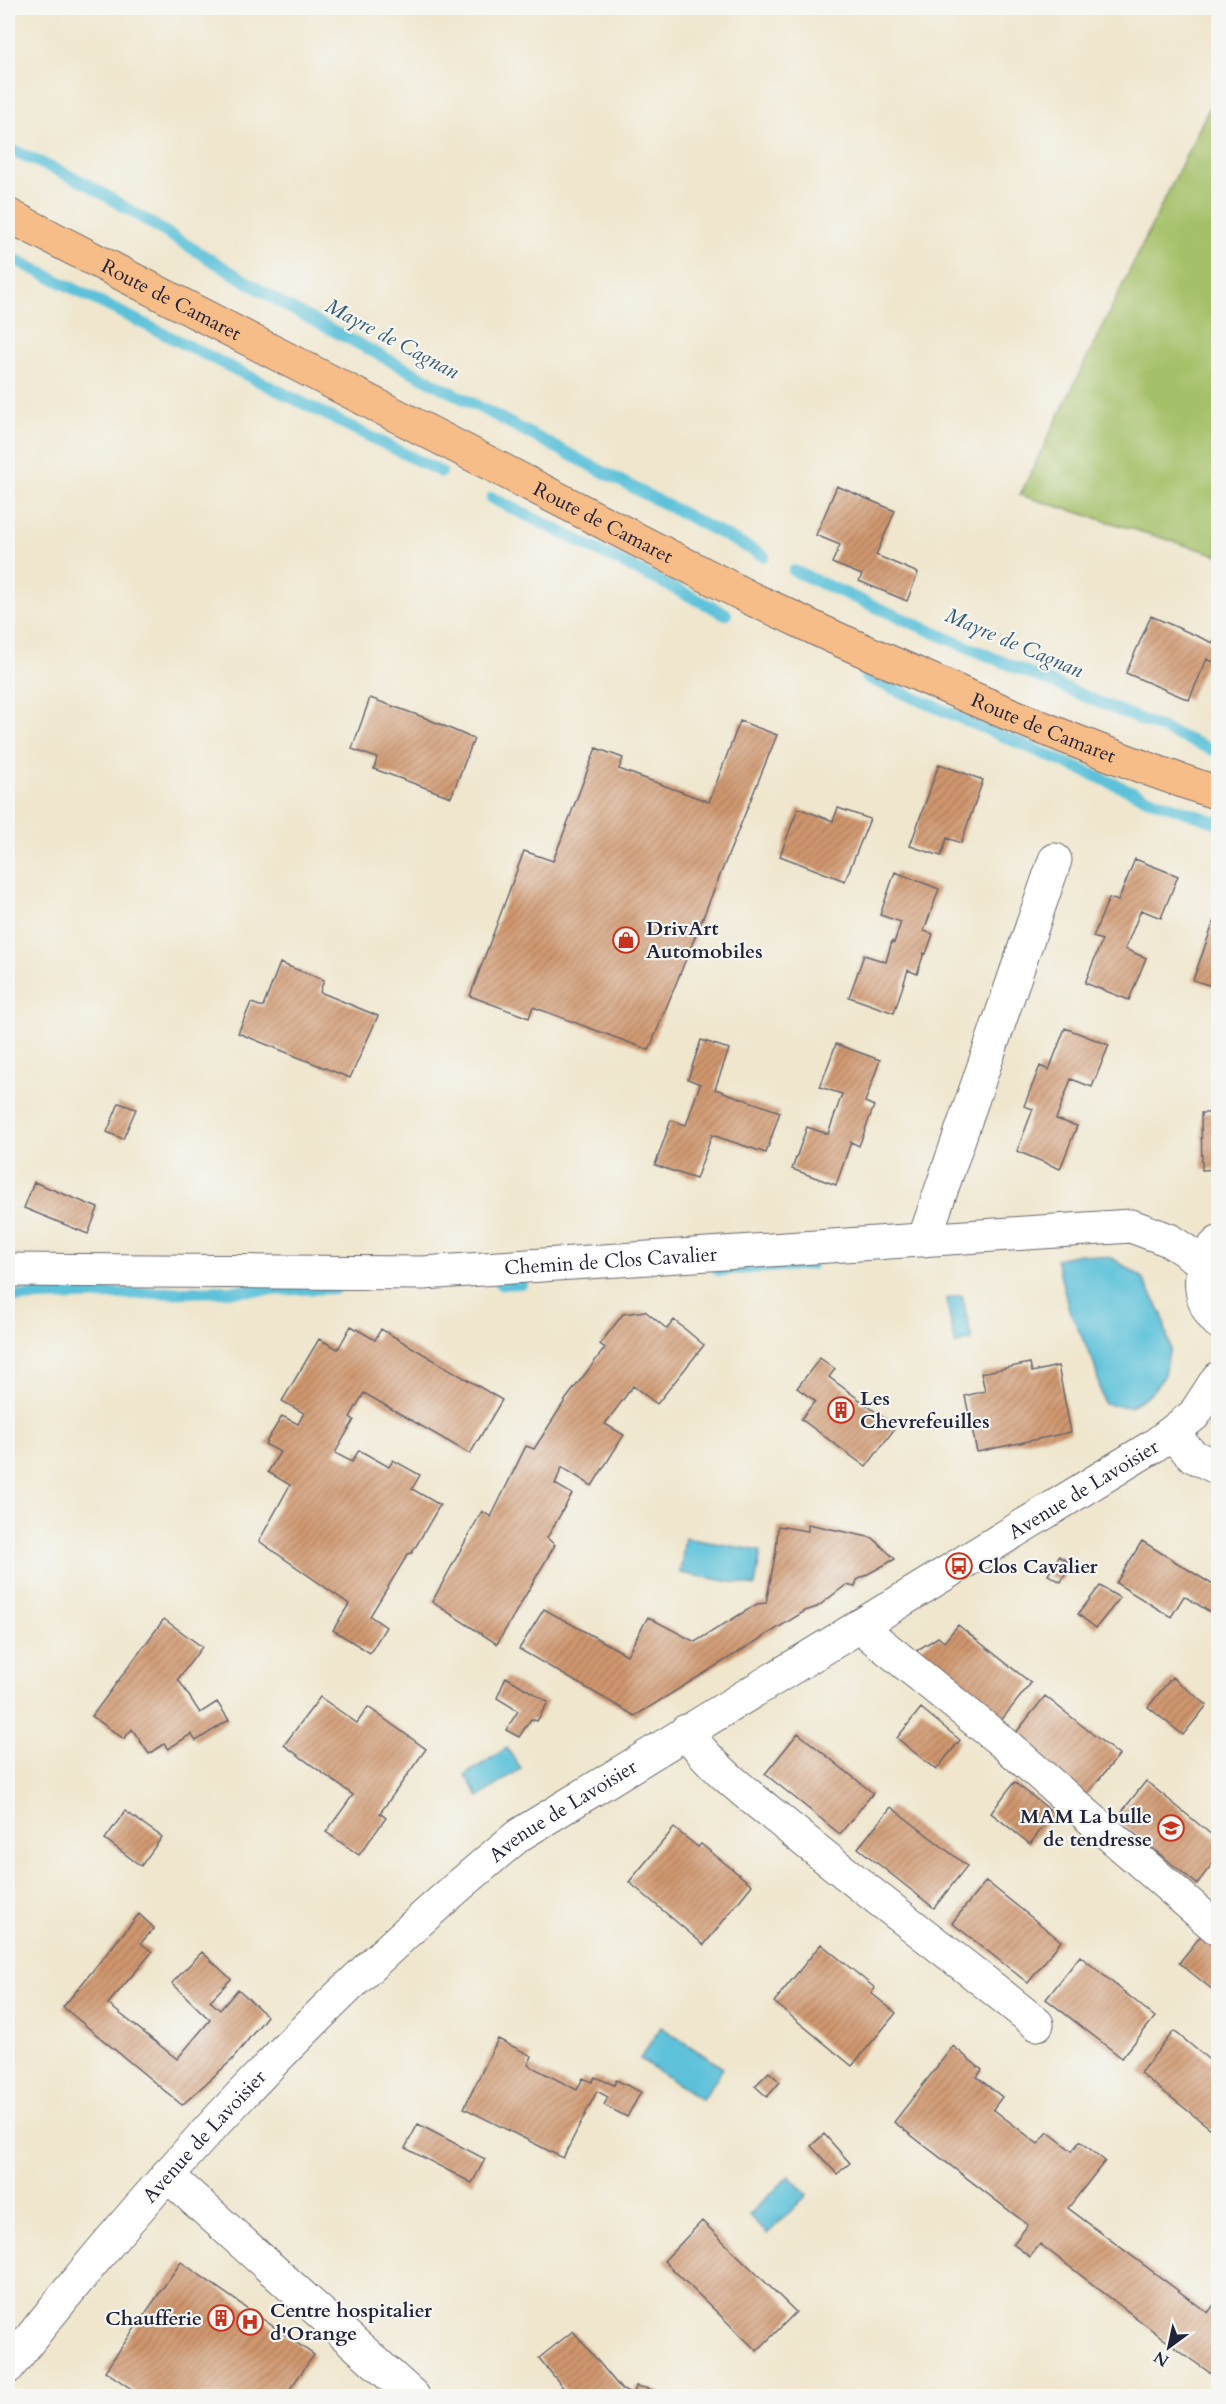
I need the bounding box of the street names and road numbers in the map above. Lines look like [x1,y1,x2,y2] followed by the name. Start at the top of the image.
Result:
[97,252,247,347] street label: Route de Camaret
[529,475,679,570] street label: Route de Camaret
[967,686,1120,769] street label: Route de Camaret
[503,1240,718,1281] street label: Chemin de Clos Cavalier
[1003,1432,1164,1545] street label: Avenue de Lavoisier
[483,1752,642,1868] street label: Avenue de Lavoisier
[136,2063,272,2208] street label: Avenue de Lavoisier

